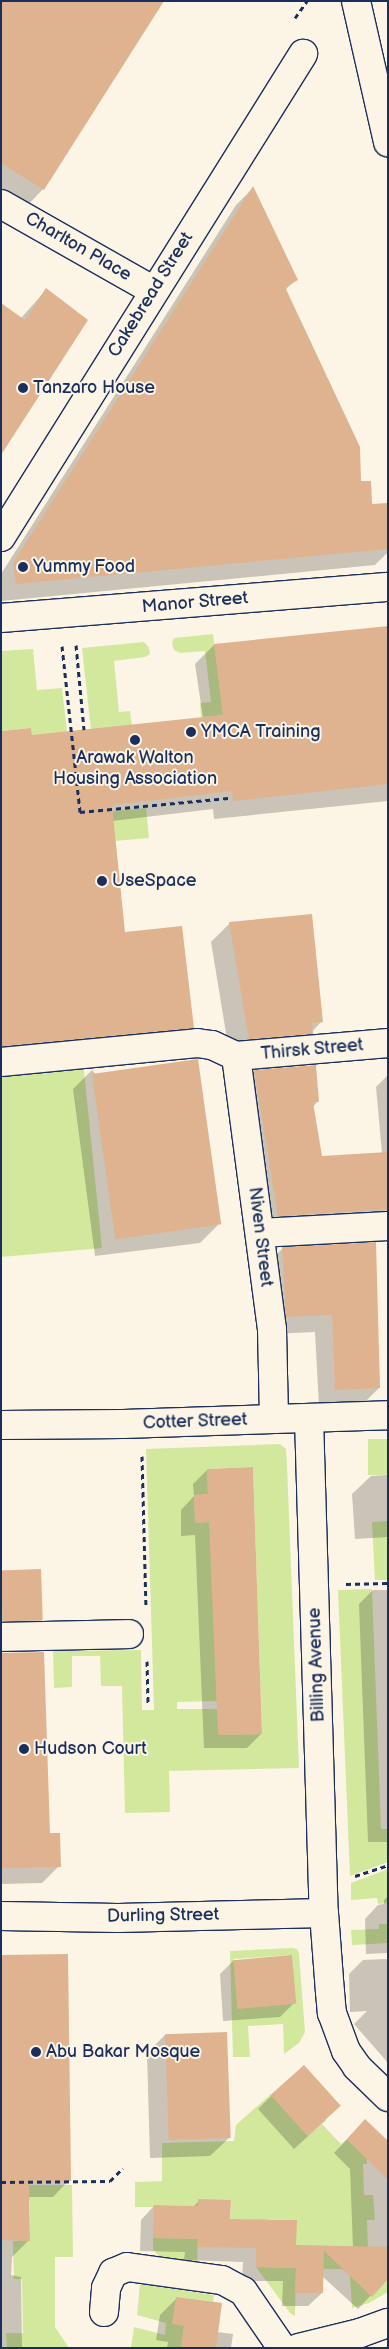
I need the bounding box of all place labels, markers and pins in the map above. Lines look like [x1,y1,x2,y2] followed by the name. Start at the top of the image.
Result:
[33,377,155,399] place label: Tanzaro House
[17,382,29,394] marker: Tanzaro House
[33,556,136,578] place label: Yummy Food
[17,561,29,573] marker: Yummy Food
[201,721,321,743] place label: YMCA Training
[185,726,197,738] marker: YMCA Training
[129,734,141,746] marker: Arawak Walton Housing Association
[53,748,217,791] place label: Arawak Walton Housing Association
[112,870,197,892] place label: UseSpace
[96,875,108,887] marker: UseSpace
[34,1738,147,1760] place label: Hudson Court
[18,1743,30,1755] marker: Hudson Court
[46,2041,200,2063] place label: Abu Bakar Mosque
[30,2046,42,2058] marker: Abu Bakar Mosque

